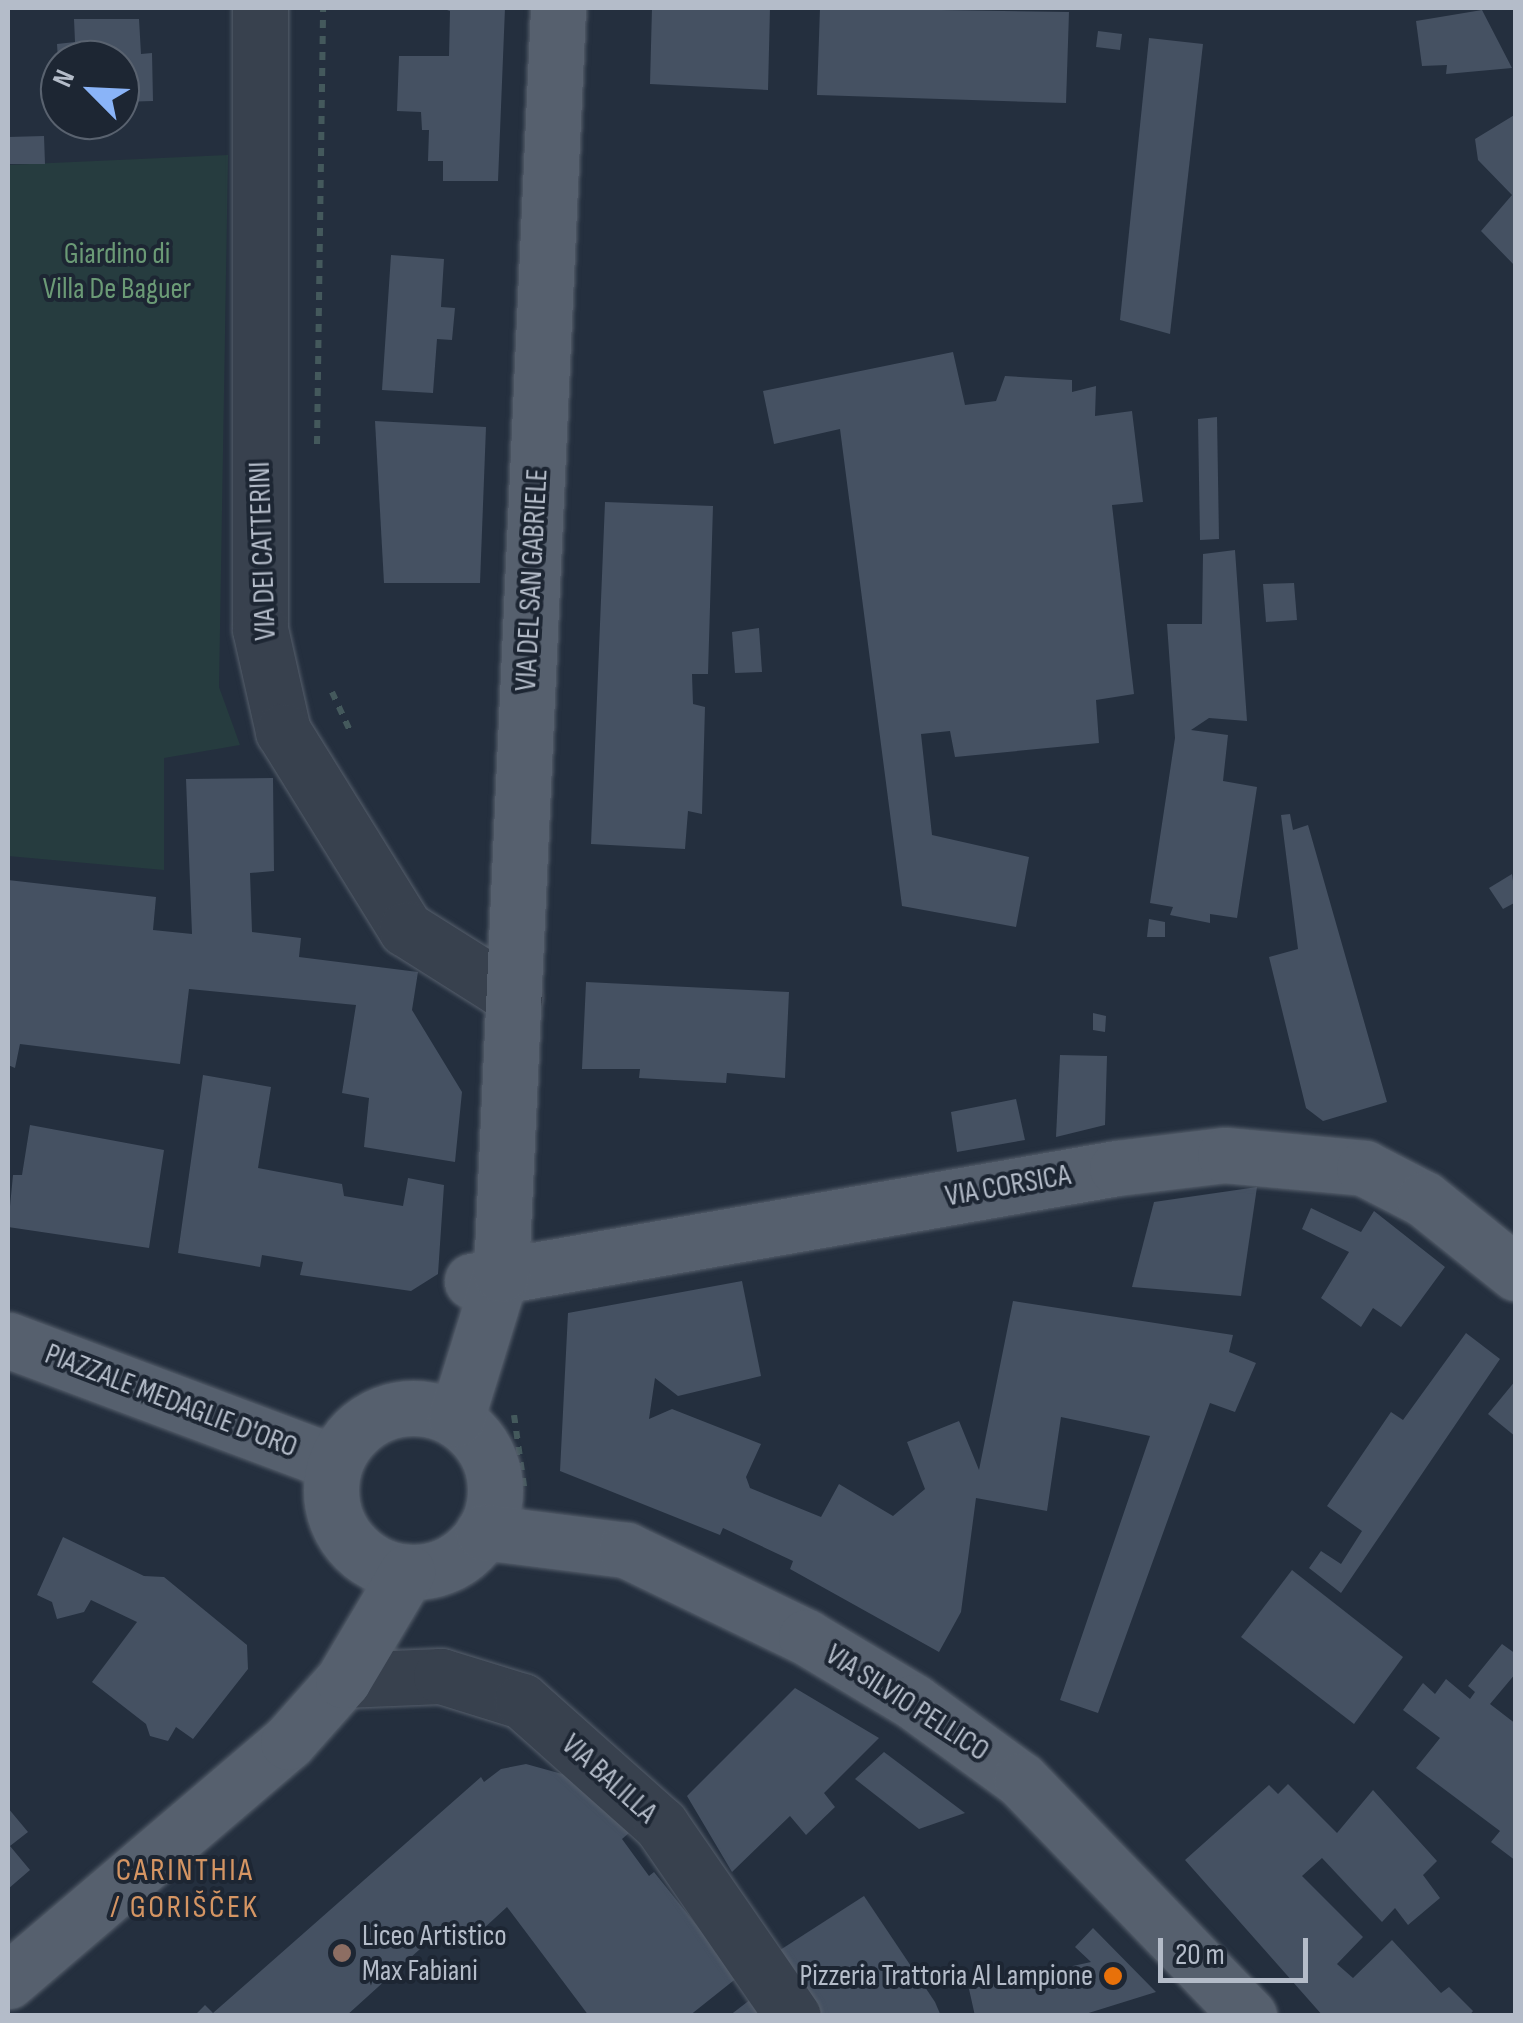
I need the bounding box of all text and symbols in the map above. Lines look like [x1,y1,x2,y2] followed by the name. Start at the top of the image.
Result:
[40,40,140,140] north arrow
[46,65,82,92] text: N
[43,236,191,306] park label: Giardino di Villa De Baguer
[242,461,284,641] street label: VIA DEI CATTERINI
[508,468,556,692] street label: VIA DEL SAN GABRIELE
[943,1157,1073,1215] street label: VIA CORSICA
[40,1336,302,1466] street label: PIAZZALE MEDAGLIE D'ORO
[819,1637,995,1769] street label: VIA SILVIO PELLICO
[554,1727,664,1831] street label: VIA BALILLA
[110,1853,260,1928] district label: CARINTHIA / GORIŠČEK
[362,1918,507,1988] place label: Liceo Artistico Max Fabiani
[1163,1918,1313,1980] scale bar
[1175,1937,1225,1973] text: 20 m
[331,1942,353,1964] marker: Liceo Artistico Max Fabiani
[800,1958,1093,1994] place label: Pizzeria Trattoria Al Lampione
[1102,1965,1124,1987] marker: Pizzeria Trattoria Al Lampione

